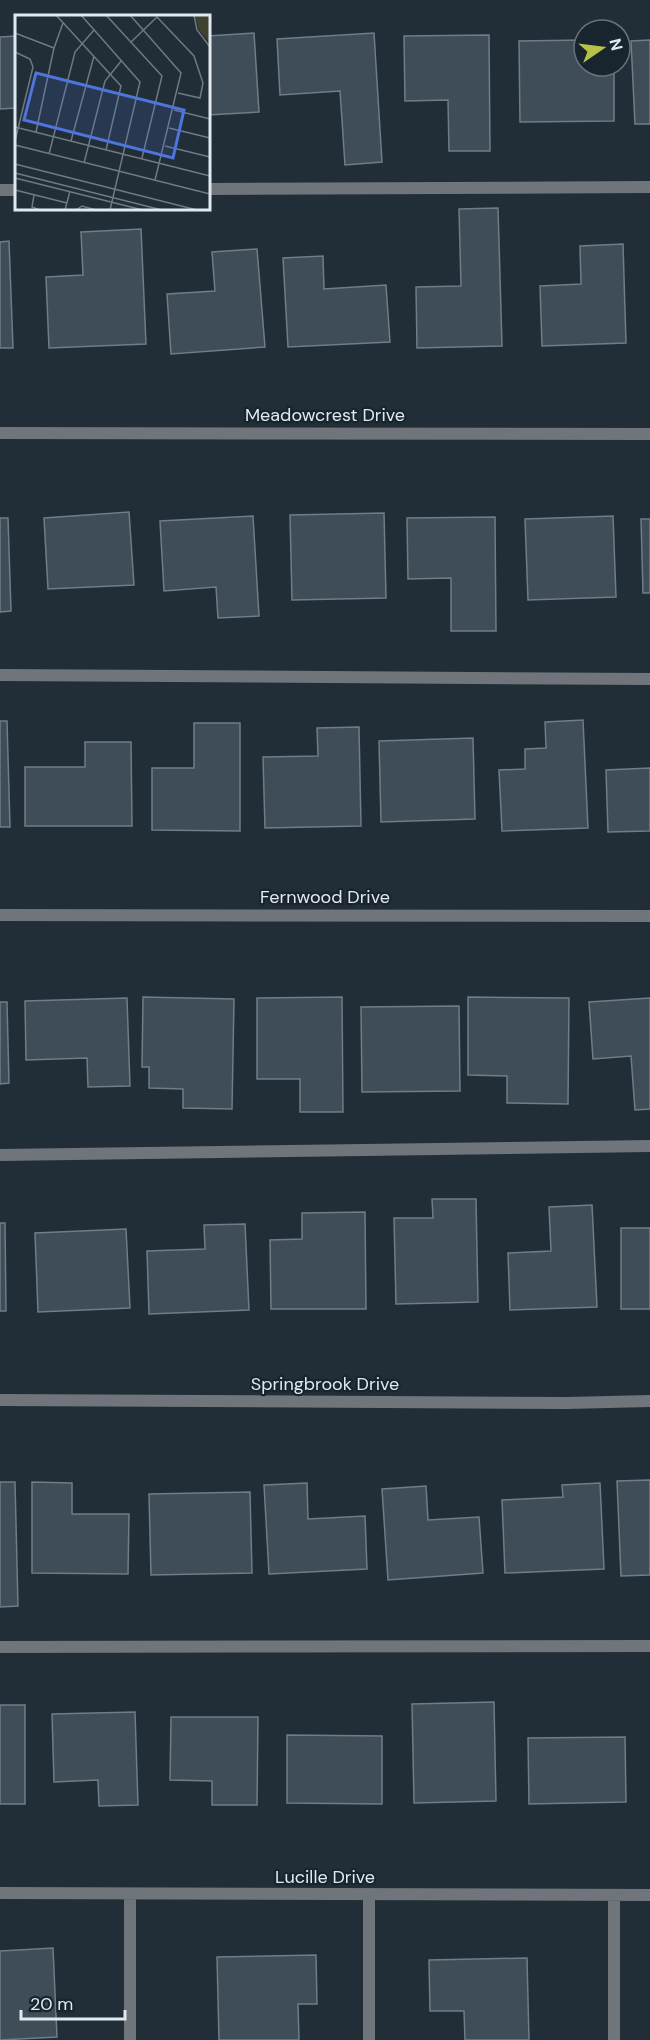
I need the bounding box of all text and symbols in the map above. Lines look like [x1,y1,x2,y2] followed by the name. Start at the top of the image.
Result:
[15,15,210,210] inset map
[572,18,632,78] north arrow
[604,36,628,53] text: N
[245,403,405,427] street label: Meadowcrest Drive
[260,885,390,909] street label: Fernwood Drive
[251,1372,399,1396] street label: Springbrook Drive
[275,1865,375,1889] street label: Lucille Drive
[21,1983,124,2021] scale bar
[30,1992,73,2016] text: 20 m

